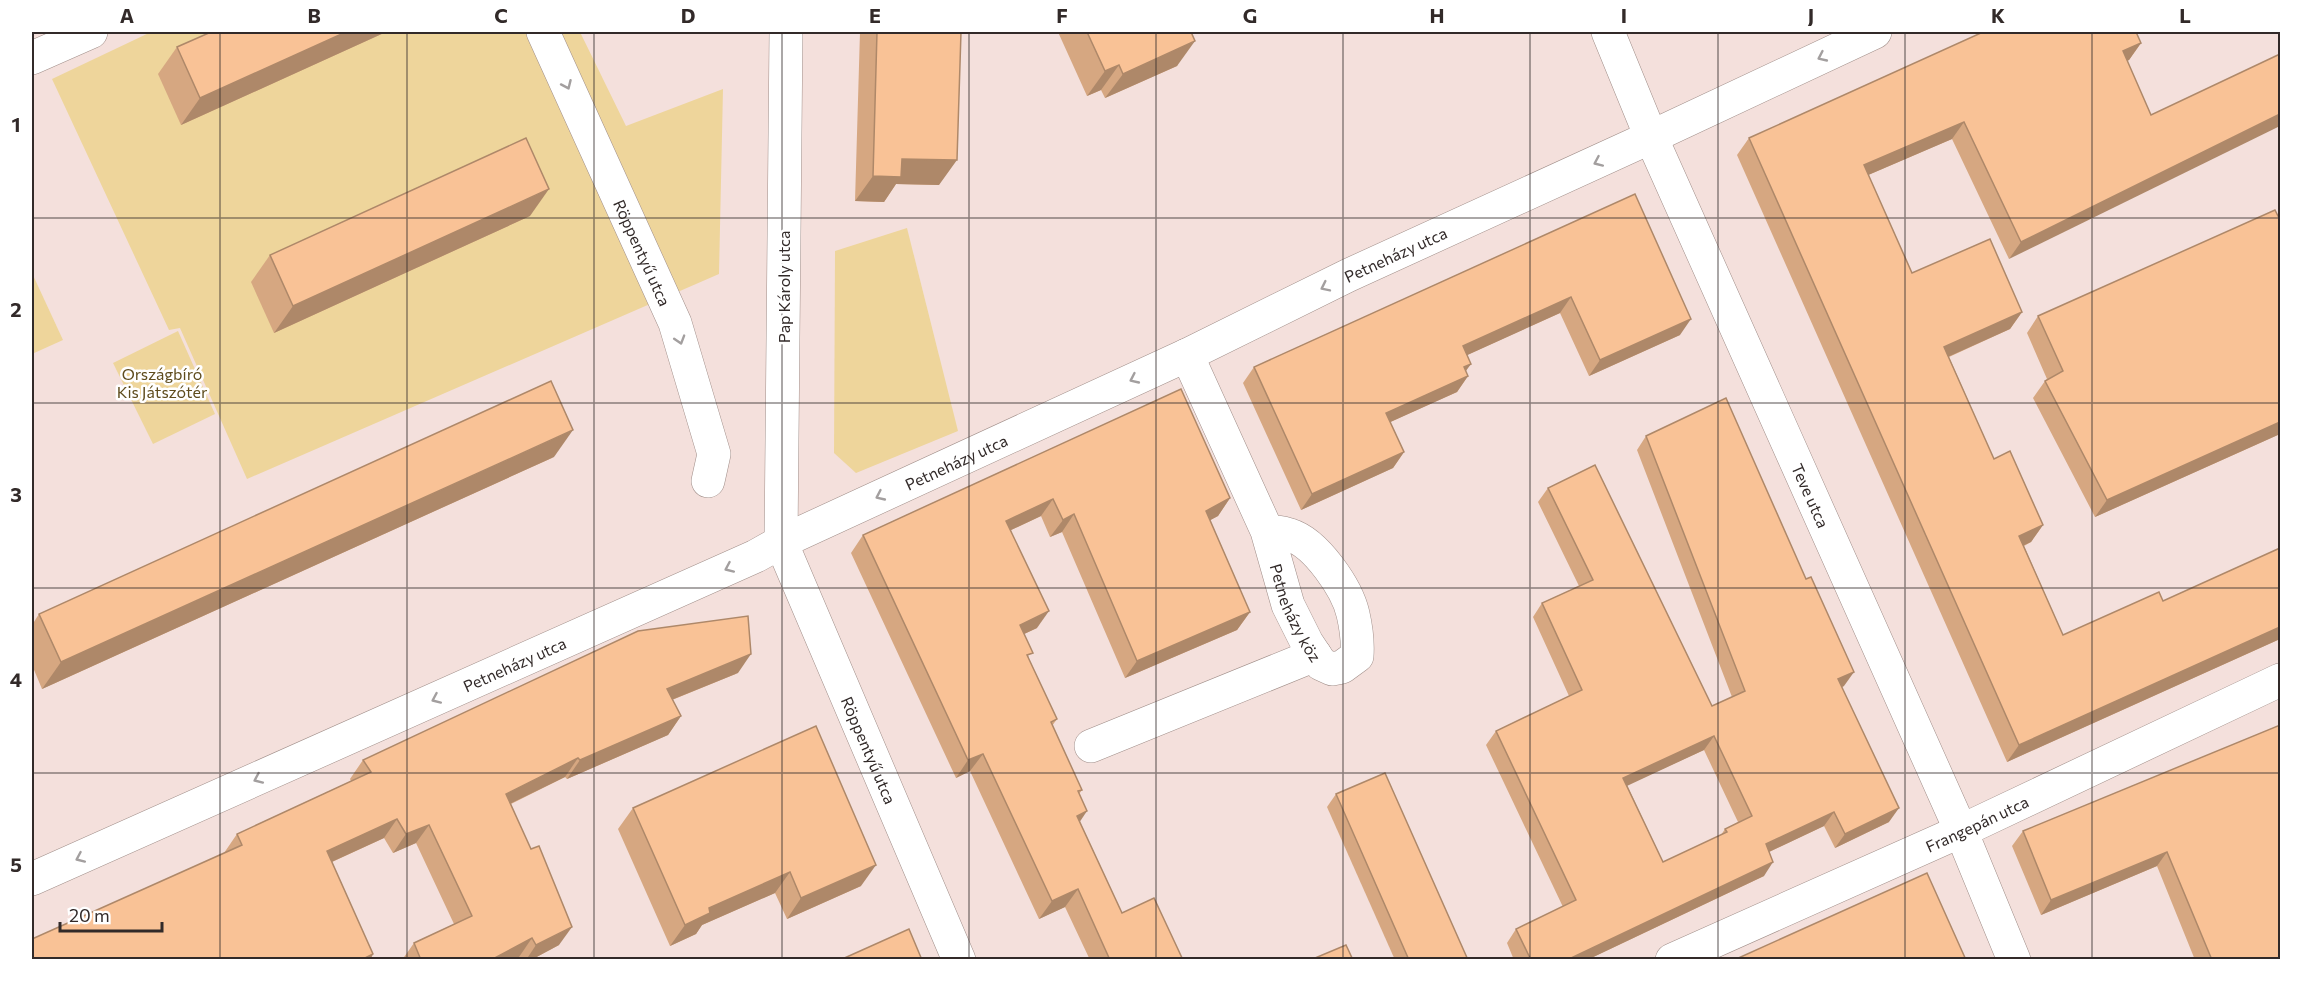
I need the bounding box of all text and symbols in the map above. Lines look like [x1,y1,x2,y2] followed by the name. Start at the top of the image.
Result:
[120,3,134,27] text: A
[307,3,321,27] text: B
[494,3,508,27] text: C
[681,3,695,27] text: D
[869,3,881,27] text: E
[1056,3,1068,27] text: F
[1243,3,1257,27] text: G
[1430,3,1445,27] text: H
[1621,3,1627,27] text: I
[1808,3,1814,27] text: J
[1991,3,2005,27] text: K
[2179,3,2191,27] text: L
[1818,49,1829,61] one-way arrow
[560,78,572,89] one-way arrow
[11,112,21,136] text: 1
[1593,154,1604,166] one-way arrow
[611,196,675,309] street label: Röppentyű utca
[1341,222,1450,286] street label: Petneházy utca
[774,231,793,343] street label: Pap Károly utca
[1320,279,1331,291] one-way arrow
[10,297,22,321] text: 2
[673,334,685,345] one-way arrow
[117,364,208,401] park label: Országbíró Kis Játszótér
[1129,372,1140,384] one-way arrow
[902,430,1010,493] street label: Petneházy utca
[1788,460,1834,531] street label: Teve utca
[10,482,22,506] text: 3
[876,489,887,501] one-way arrow
[724,561,735,573] one-way arrow
[1267,561,1326,665] street label: Petneházy köz
[460,633,569,695] street label: Petneházy utca
[10,667,22,691] text: 4
[432,692,443,704] one-way arrow
[838,693,901,806] street label: Röppentyű utca
[253,771,264,783] one-way arrow
[1922,791,2031,855] street label: Frangepán utca
[75,850,86,862] one-way arrow
[10,852,22,876] text: 5
[60,895,162,933] scale bar
[69,904,110,926] text: 20 m

